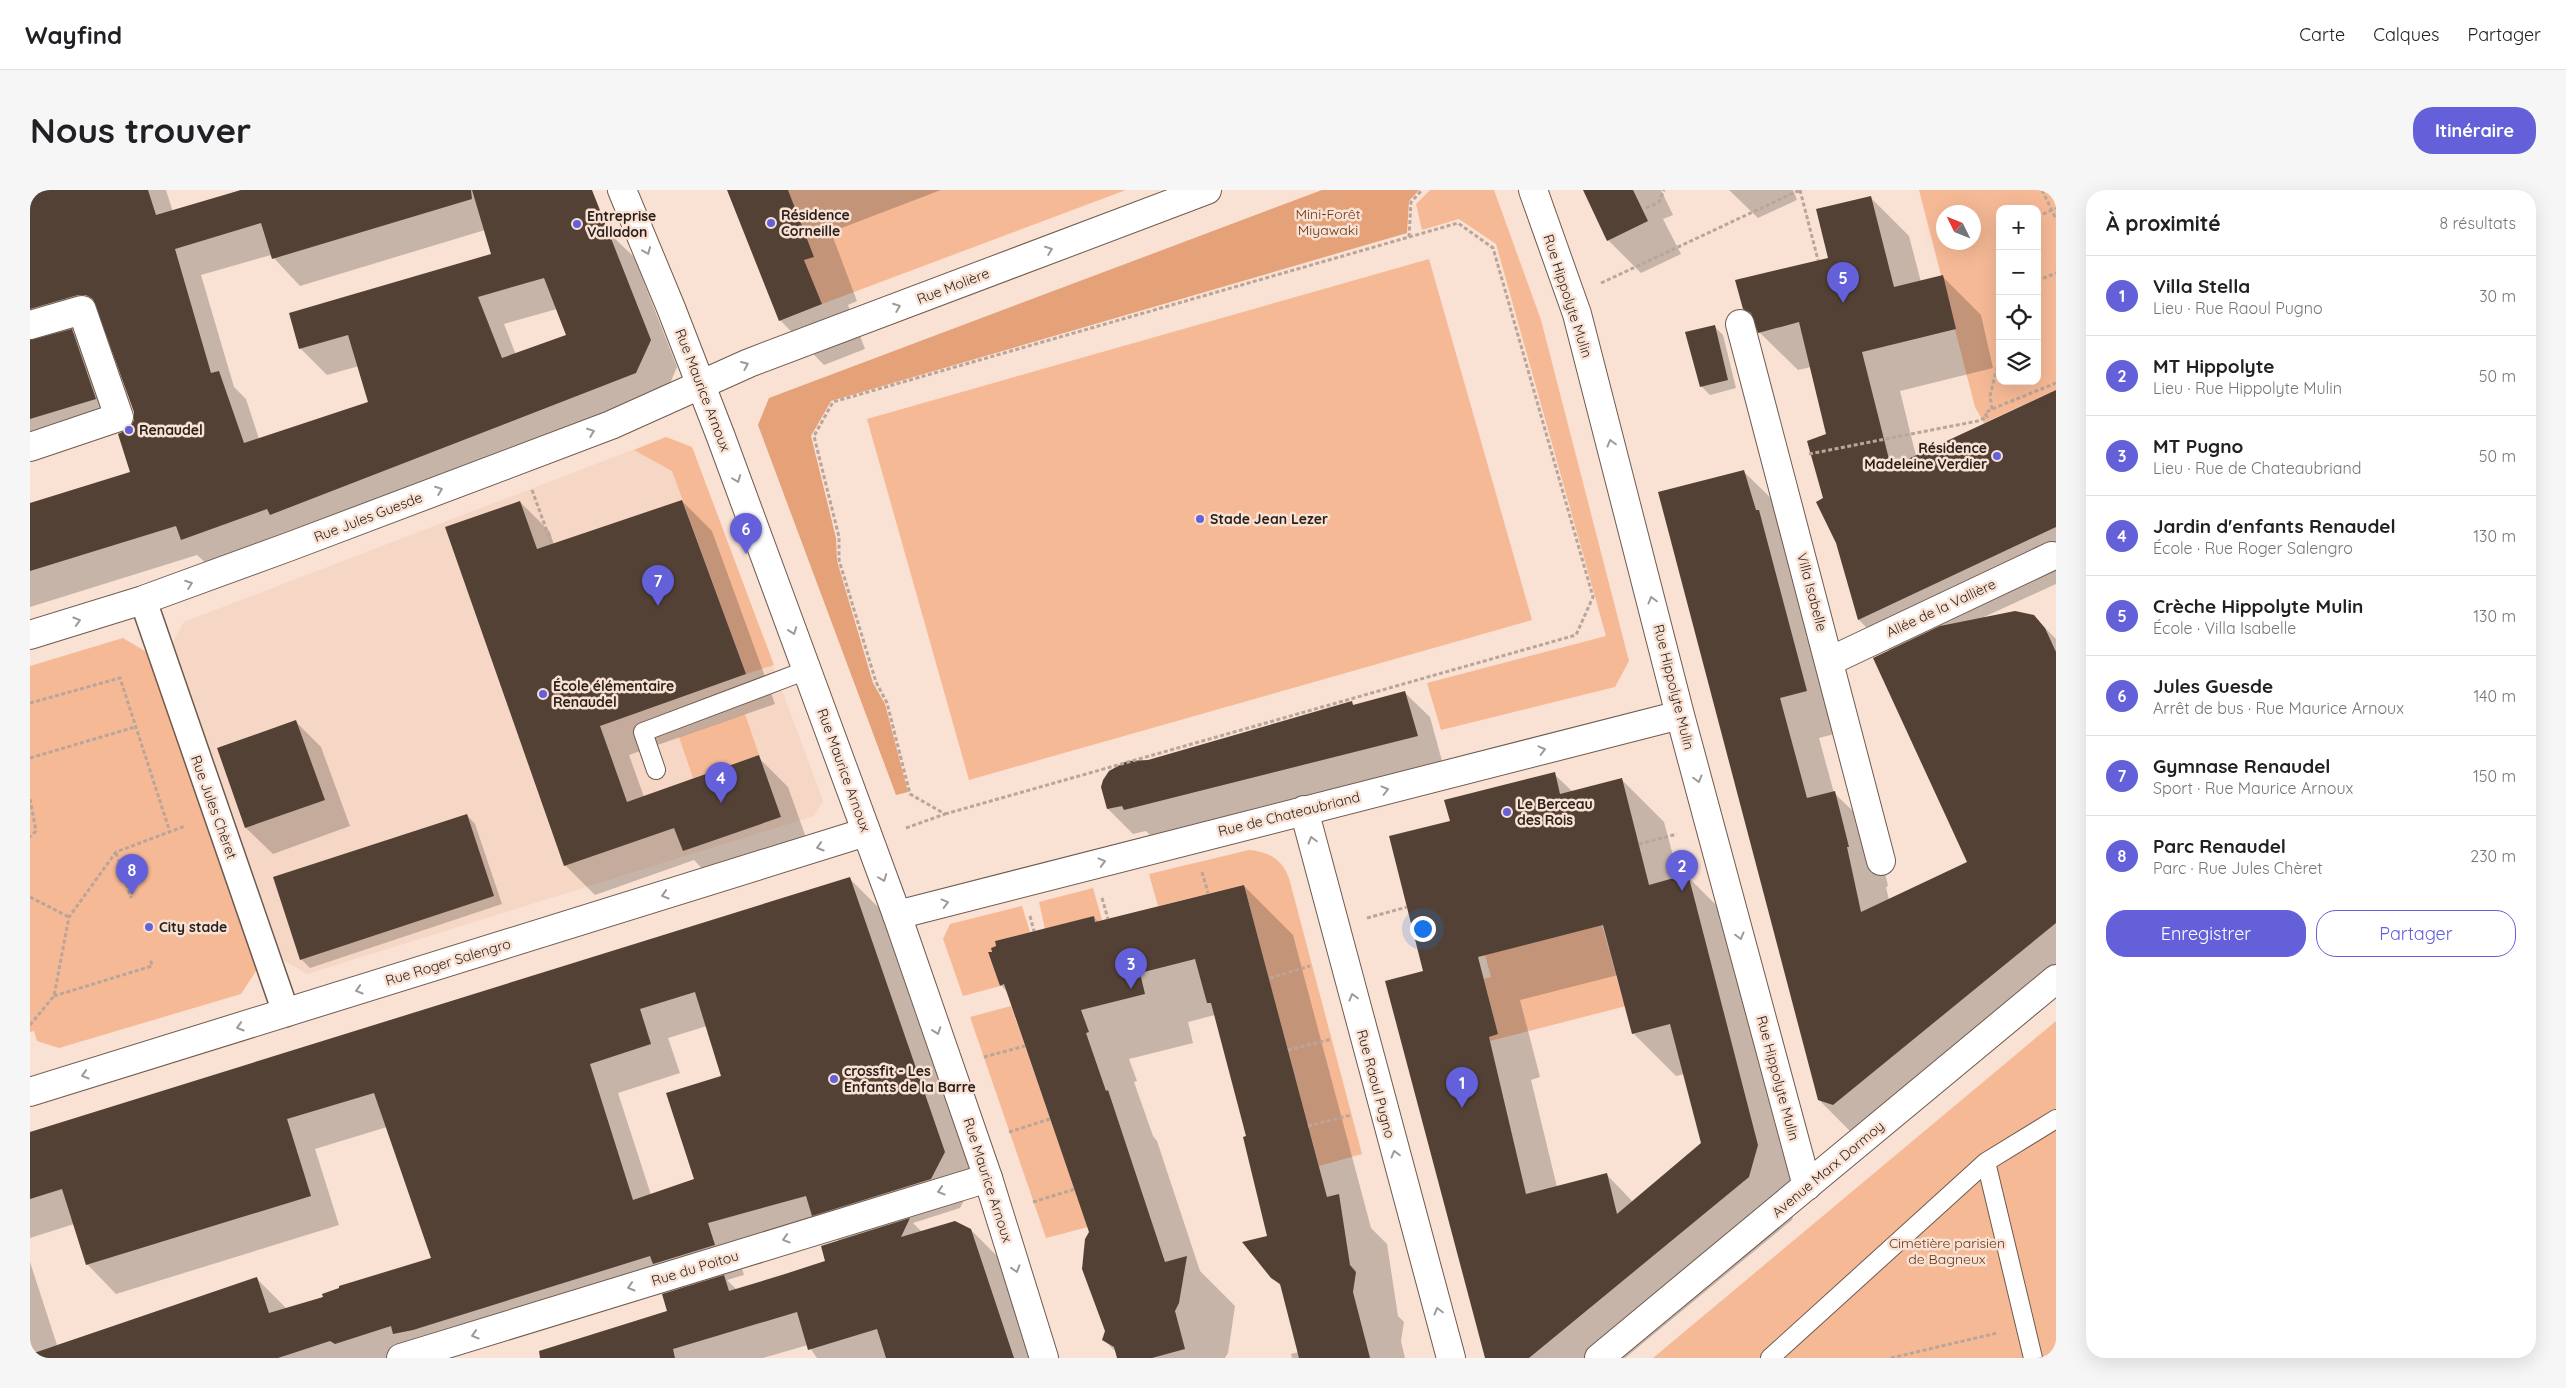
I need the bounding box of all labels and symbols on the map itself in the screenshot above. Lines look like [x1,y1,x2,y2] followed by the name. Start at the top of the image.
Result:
[1295,205,1361,239] park label: Mini-Forêt Miyawaki
[1936,205,1981,250] north arrow
[781,206,850,240] place label: Résidence Corneille
[587,207,656,241] place label: Entreprise Valladon
[765,217,777,229] marker: Résidence Corneille
[571,218,583,230] marker: Entreprise Valladon
[1540,232,1596,360] street label: Rue Hippolyte Mulin
[641,246,652,255] one-way arrow
[1044,246,1053,256] one-way arrow
[1827,262,1859,303] pin: 5
[914,264,992,308] street label: Rue Molière
[892,303,900,313] one-way arrow
[671,326,735,454] street label: Rue Maurice Arnoux
[740,361,749,371] one-way arrow
[139,421,203,439] place label: Renaudel
[123,424,135,436] marker: Renaudel
[586,428,595,438] one-way arrow
[1606,439,1616,447] one-way arrow
[1864,439,1987,473] place label: Résidence Madeleine Verdier
[1991,450,2003,462] marker: Résidence Madeleine Verdier
[731,474,741,483] one-way arrow
[435,486,443,496] one-way arrow
[311,488,425,546] street label: Rue Jules Guesde
[1210,510,1328,528] place label: Stade Jean Lezer
[730,513,762,554] pin: 6
[1194,513,1206,525] marker: Stade Jean Lezer
[1793,551,1831,633] street label: Villa Isabelle
[642,565,674,606] pin: 7
[1883,575,1999,641] street label: Allée de la Vallière
[184,580,193,590] one-way arrow
[1647,595,1658,604] one-way arrow
[72,616,80,626] one-way arrow
[1650,622,1698,752] street label: Rue Hippolyte Mulin
[787,626,797,635] one-way arrow
[553,677,674,711] place label: École élémentaire Renaudel
[537,688,549,700] marker: École élémentaire Renaudel
[813,706,875,834] street label: Rue Maurice Arnoux
[1538,745,1547,756] one-way arrow
[187,753,241,862] street label: Rue Jules Chèret
[705,762,737,803] pin: 4
[1692,774,1703,783] one-way arrow
[1380,785,1389,796] one-way arrow
[1216,788,1362,840] street label: Rue de Chateaubriand
[1517,795,1593,829] place label: Le Berceau des Rois
[1501,806,1513,818] marker: Le Berceau des Rois
[1307,837,1317,845] one-way arrow
[816,841,824,851] one-way arrow
[1666,850,1698,891] pin: 2
[116,854,148,895] pin: 8
[1097,858,1105,868] one-way arrow
[877,873,888,882] one-way arrow
[661,890,669,900] one-way arrow
[940,898,949,909] one-way arrow
[1410,916,1436,942] your location
[159,918,227,936] place label: City stade
[143,921,155,933] marker: City stade
[1734,931,1744,940] one-way arrow
[383,934,513,990] street label: Rue Roger Salengro
[1115,948,1147,989] pin: 3
[355,985,364,995] one-way arrow
[1349,994,1359,1002] one-way arrow
[1753,1014,1803,1142] street label: Rue Hippolyte Mulin
[236,1022,245,1032] one-way arrow
[932,1027,942,1035] one-way arrow
[1353,1028,1399,1140] street label: Rue Raoul Pugno
[844,1062,976,1096] place label: crossfit - Les Enfants de la Barre
[1446,1067,1478,1108] pin: 1
[81,1069,89,1079] one-way arrow
[828,1073,840,1085] marker: crossfit - Les Enfants de la Barre
[959,1115,1017,1245] street label: Rue Maurice Arnoux
[1768,1117,1888,1221] street label: Avenue Marx Dormoy
[1390,1150,1401,1159] one-way arrow
[938,1186,946,1196] one-way arrow
[782,1234,791,1244] one-way arrow
[1889,1234,2005,1268] park label: Cimetière parisien de Bagneux
[649,1246,741,1290] street label: Rue du Poitou
[1010,1264,1020,1272] one-way arrow
[627,1282,635,1292] one-way arrow
[1433,1307,1444,1315] one-way arrow
[472,1330,480,1340] one-way arrow

